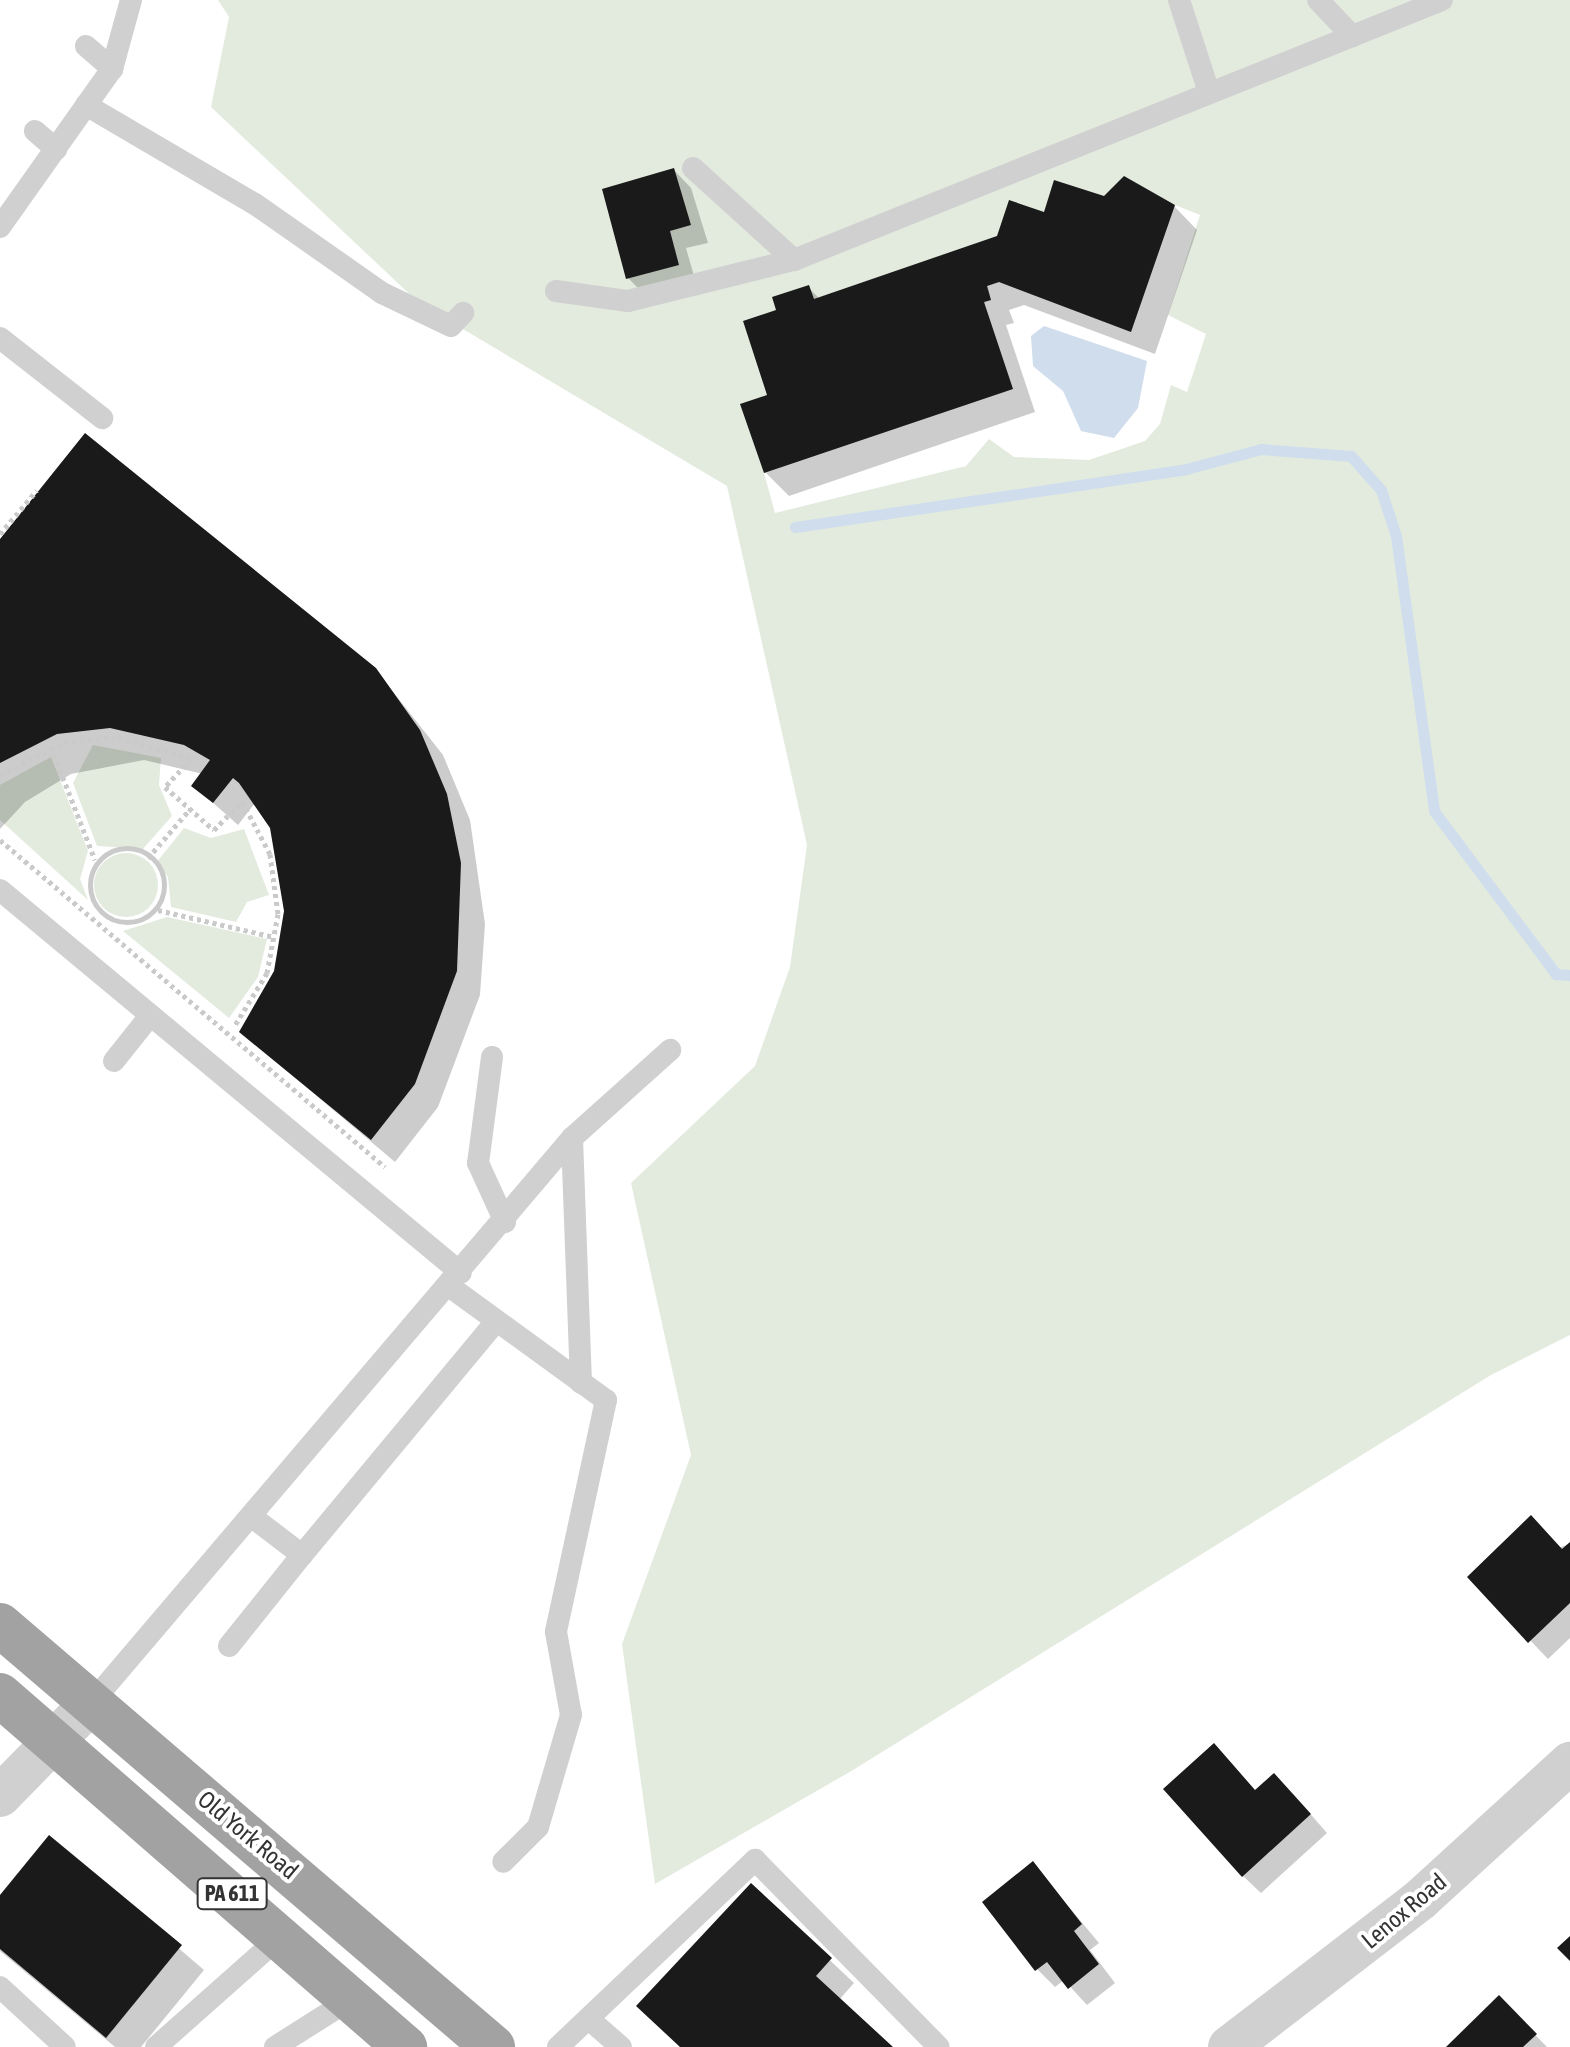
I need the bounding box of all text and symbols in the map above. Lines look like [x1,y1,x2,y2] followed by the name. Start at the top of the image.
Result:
[192,1785,304,1885] street label: Old York Road
[1356,1867,1452,1955] street label: Lenox Road
[196,1876,268,1912] road number: PA 611

